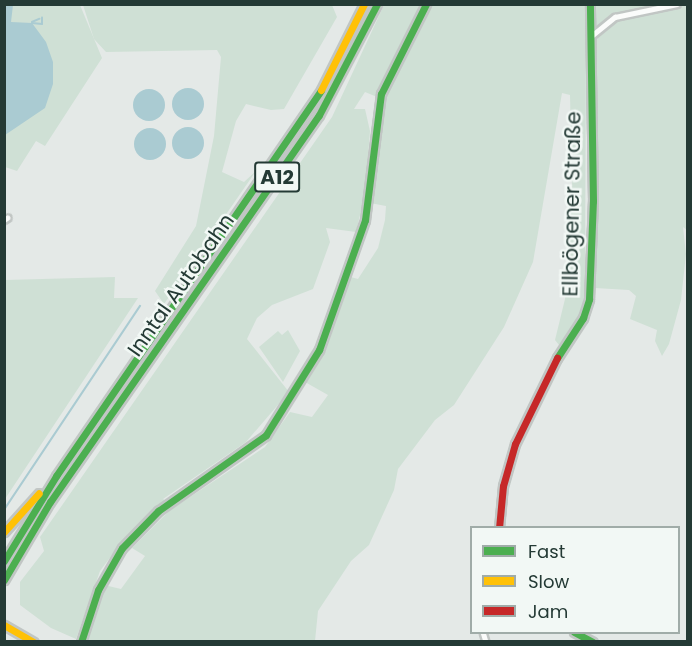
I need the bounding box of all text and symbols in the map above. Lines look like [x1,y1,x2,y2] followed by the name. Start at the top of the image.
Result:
[558,111,586,297] street label: Ellbögener Straße
[253,160,301,194] road number: A12
[122,209,240,361] street label: Inntal Autobahn
[470,526,680,634] legend
[528,539,565,564] text: Fast
[528,569,569,594] text: Slow
[528,599,568,624] text: Jam

